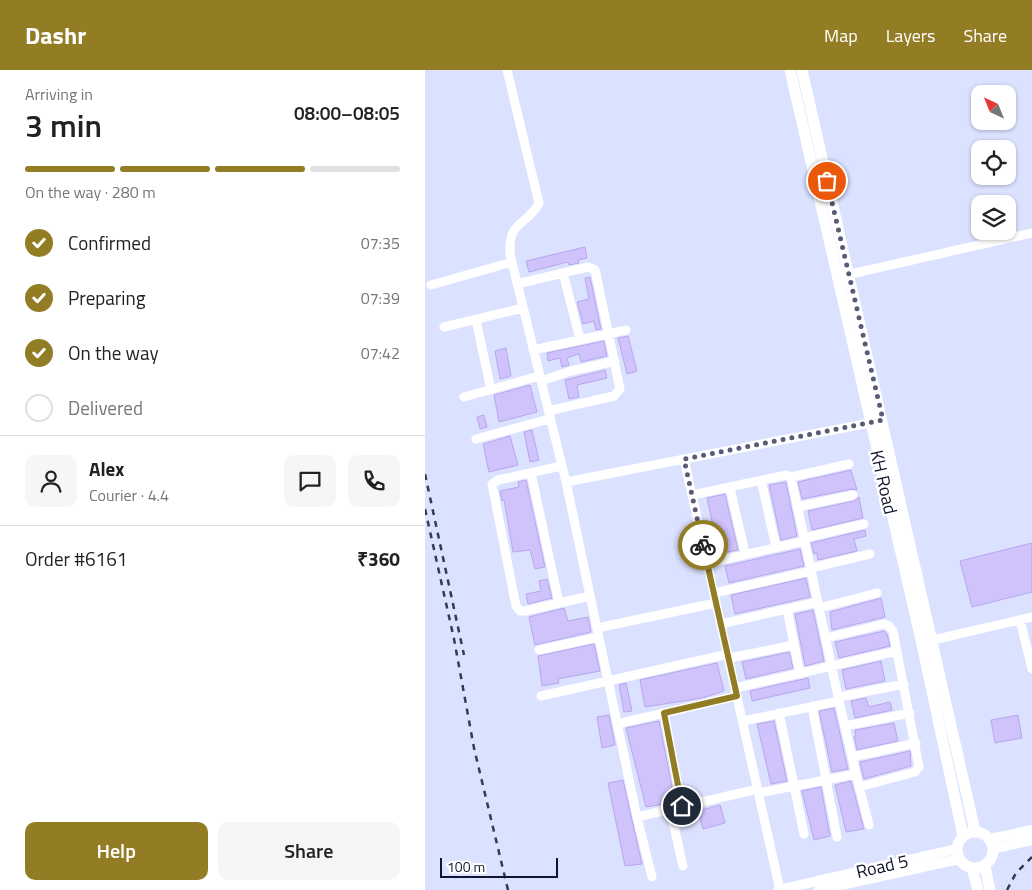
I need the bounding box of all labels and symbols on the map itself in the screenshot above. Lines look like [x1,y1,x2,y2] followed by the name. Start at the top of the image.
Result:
[971,85,1016,130] north arrow
[806,160,848,202] pin
[863,447,905,517] street label: KH Road
[678,520,728,570] courier
[661,785,703,827] pin
[853,847,911,885] street label: Road 5
[440,855,557,878] scale bar

